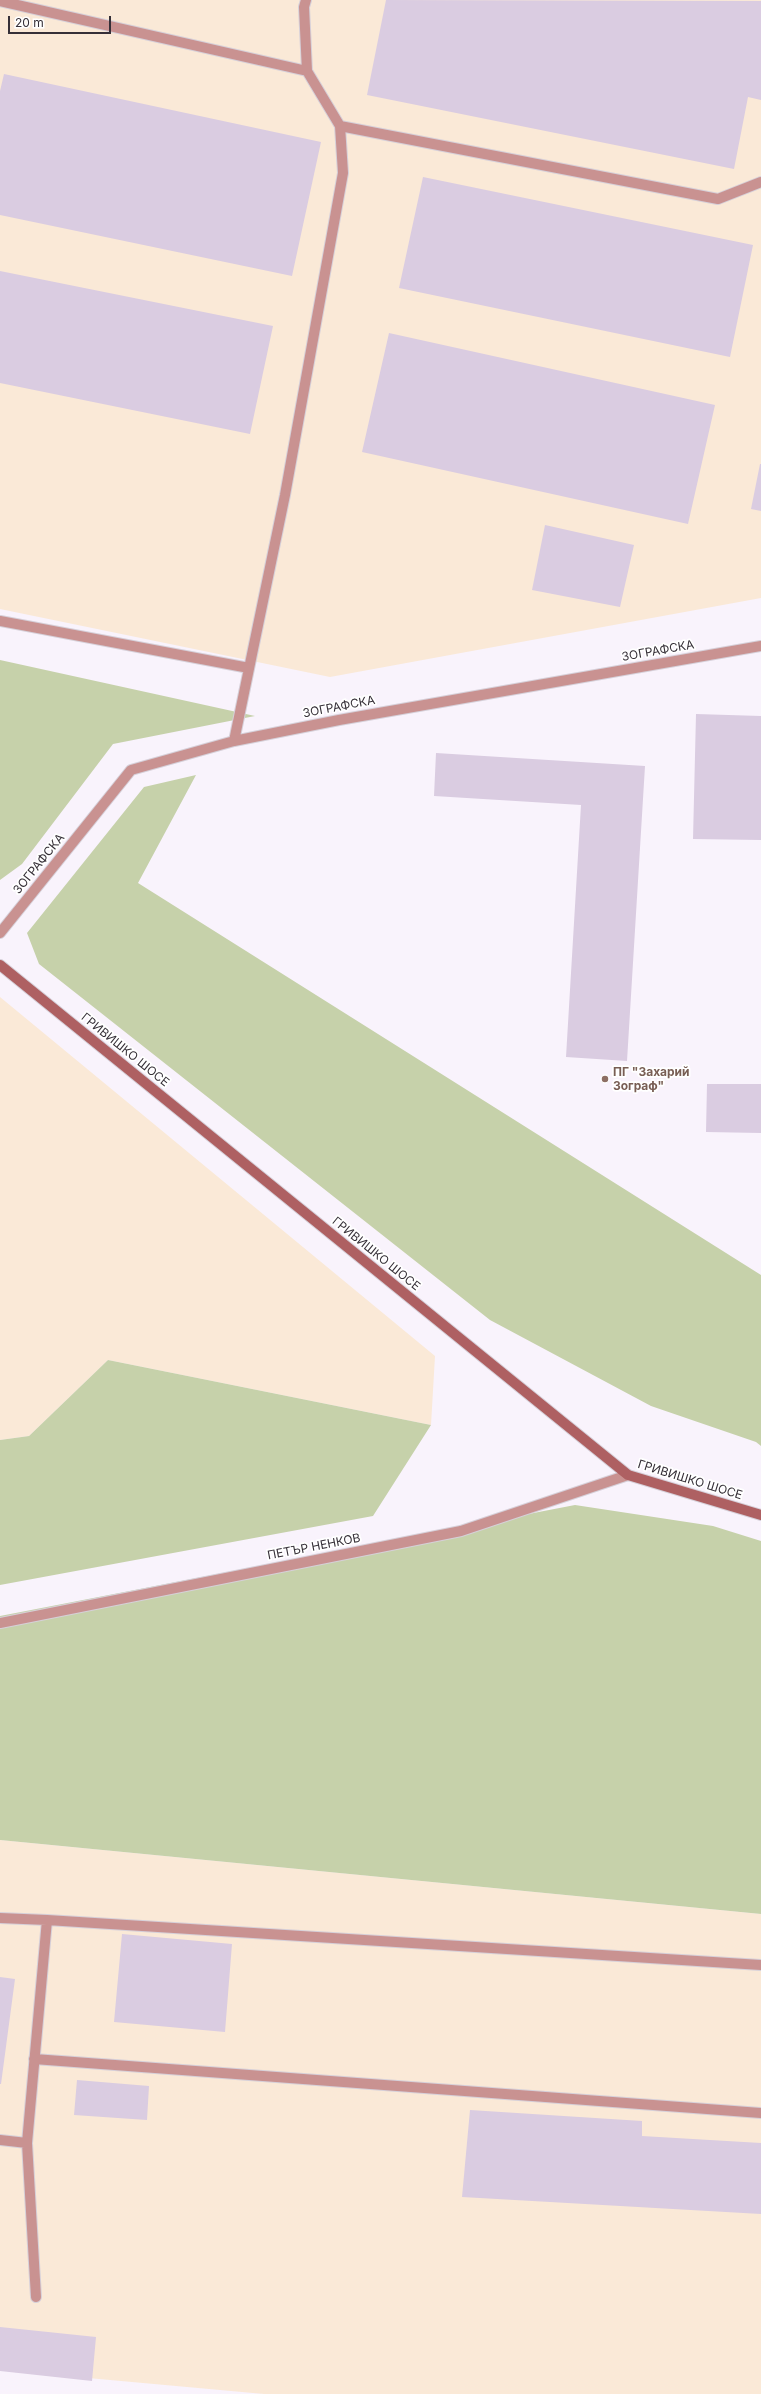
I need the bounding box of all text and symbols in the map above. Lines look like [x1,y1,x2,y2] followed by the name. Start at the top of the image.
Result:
[10,8,113,34] scale bar
[15,15,44,30] text: 20 m
[621,638,695,664] street label: ЗОГРАФСКА
[302,693,376,721] street label: ЗОГРАФСКА
[10,831,68,897] street label: ЗОГРАФСКА
[78,1010,172,1090] street label: ГРИВИШКО ШОСЕ
[613,1065,690,1093] place label: ПГ "Захарий Зограф"
[600,1074,610,1084] marker: ПГ "Захарий Зограф"
[329,1214,423,1294] street label: ГРИВИШКО ШОСЕ
[636,1457,744,1503] street label: ГРИВИШКО ШОСЕ
[266,1531,362,1563] street label: ПЕТЪР НЕНКОВ

